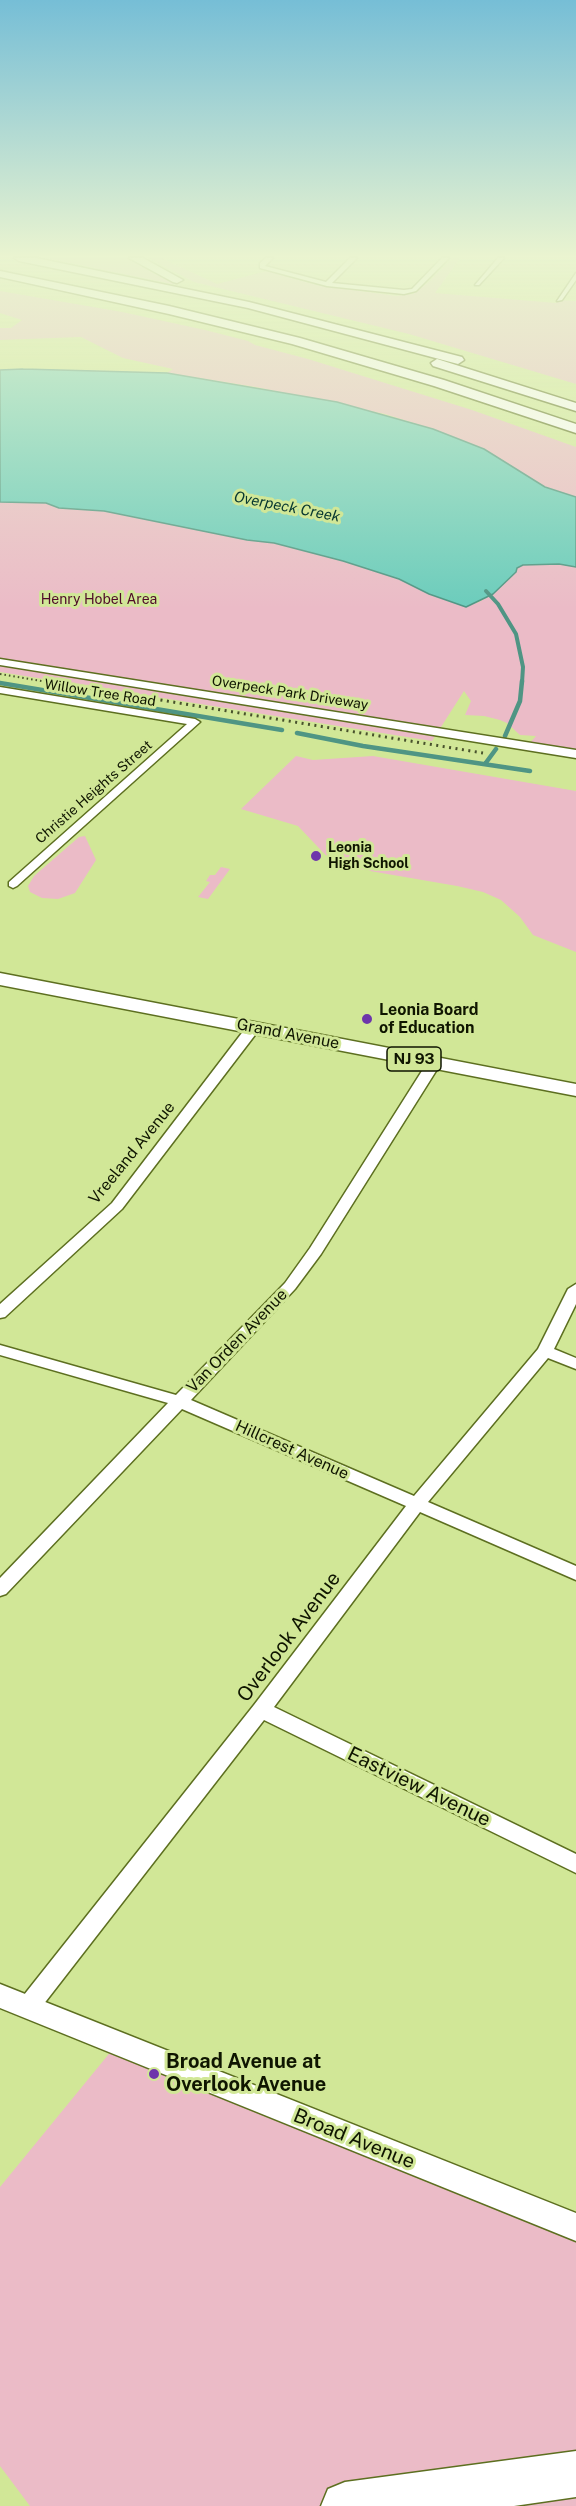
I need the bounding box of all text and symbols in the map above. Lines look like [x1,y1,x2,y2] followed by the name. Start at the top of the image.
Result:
[232,488,342,526] water label: Overpeck Creek
[41,592,157,608] park label: Henry Hobel Area
[211,672,369,714] street label: Overpeck Park Driveway
[43,676,157,710] street label: Willow Tree Road
[32,737,156,847] street label: Christie Heights Street
[328,840,409,873] place label: Leonia High School
[309,849,323,863] marker: Leonia High School
[379,1000,479,1038] place label: Leonia Board of Education
[360,1012,374,1026] marker: Leonia Board of Education
[235,1015,341,1053] street label: Grand Avenue
[387,1047,441,1071] road number: NJ 93
[85,1098,179,1208] street label: Vreeland Avenue
[183,1285,291,1397] street label: Van Orden Avenue
[232,1416,352,1484] street label: Hillcrest Avenue
[232,1567,346,1707] street label: Overlook Avenue
[344,1742,494,1832] street label: Eastview Avenue
[166,2050,326,2097] place label: Broad Avenue at Overlook Avenue
[147,2067,161,2081] marker: Broad Avenue at Overlook Avenue
[290,2104,418,2174] street label: Broad Avenue

